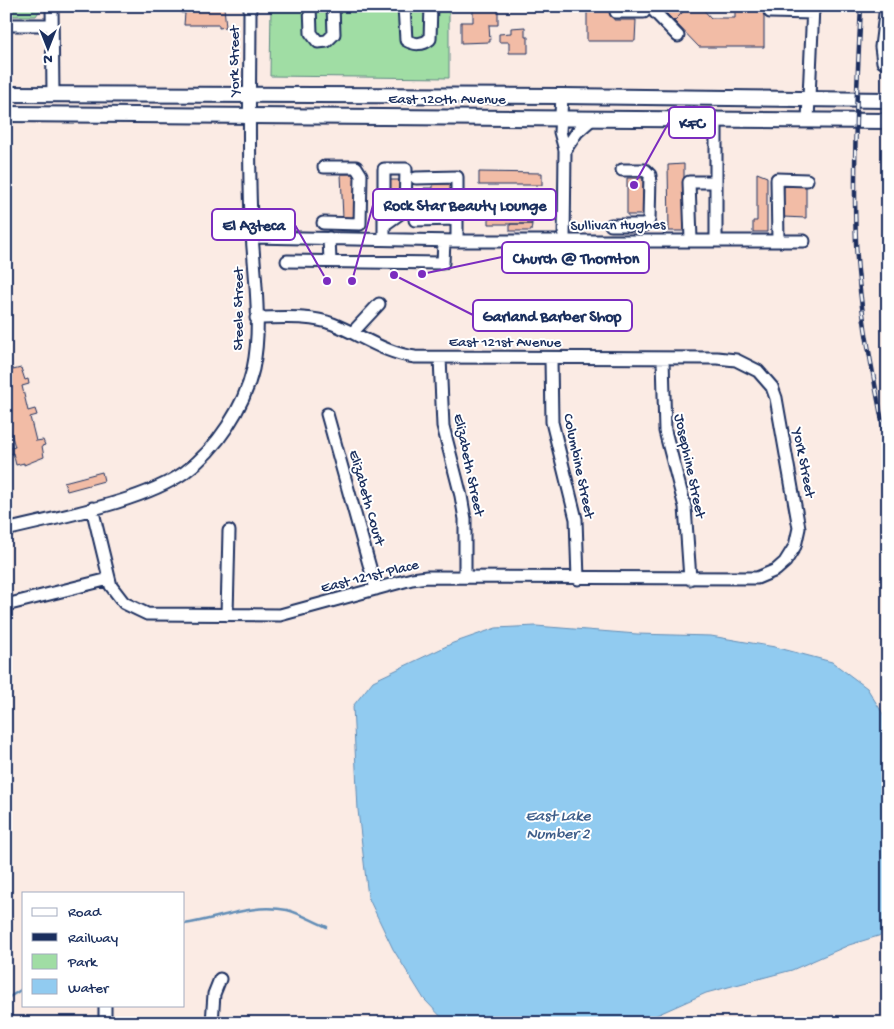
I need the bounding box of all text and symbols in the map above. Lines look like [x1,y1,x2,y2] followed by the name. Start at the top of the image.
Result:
[22,22,72,72] north arrow
[226,24,244,98] street label: York Street
[43,50,53,67] text: N
[388,91,506,109] street label: East 120th Avenue
[669,107,715,138] callout: KFC
[678,116,706,135] text: KFC
[373,189,556,220] callout: Rock Star Beauty Lounge
[383,198,547,217] text: Rock Star Beauty Lounge
[212,209,295,240] callout: El Azteca
[570,216,666,236] street label: Sullivan Hughes
[223,218,287,237] text: El Azteca
[502,242,649,273] callout: Church @ Thornton
[512,251,640,270] text: Church @ Thornton
[230,266,248,351] street label: Steele Street
[473,300,632,331] callout: Garland Barber Shop
[483,309,622,328] text: Garland Barber Shop
[449,334,562,352] street label: East 121st Avenue
[448,412,488,520] street label: Elizabeth Street
[558,412,598,522] street label: Columbine Street
[669,412,709,522] street label: Josephine Street
[787,425,819,501] street label: York Street
[344,448,389,550] street label: Elizabeth Court
[319,556,421,598] street label: East 121st Place
[525,808,591,845] water label: East Lake Number 2
[22,892,185,1006] legend
[68,904,102,922] text: Road
[68,930,119,948] text: Railway
[67,954,98,972] text: Park
[68,980,110,998] text: Water

